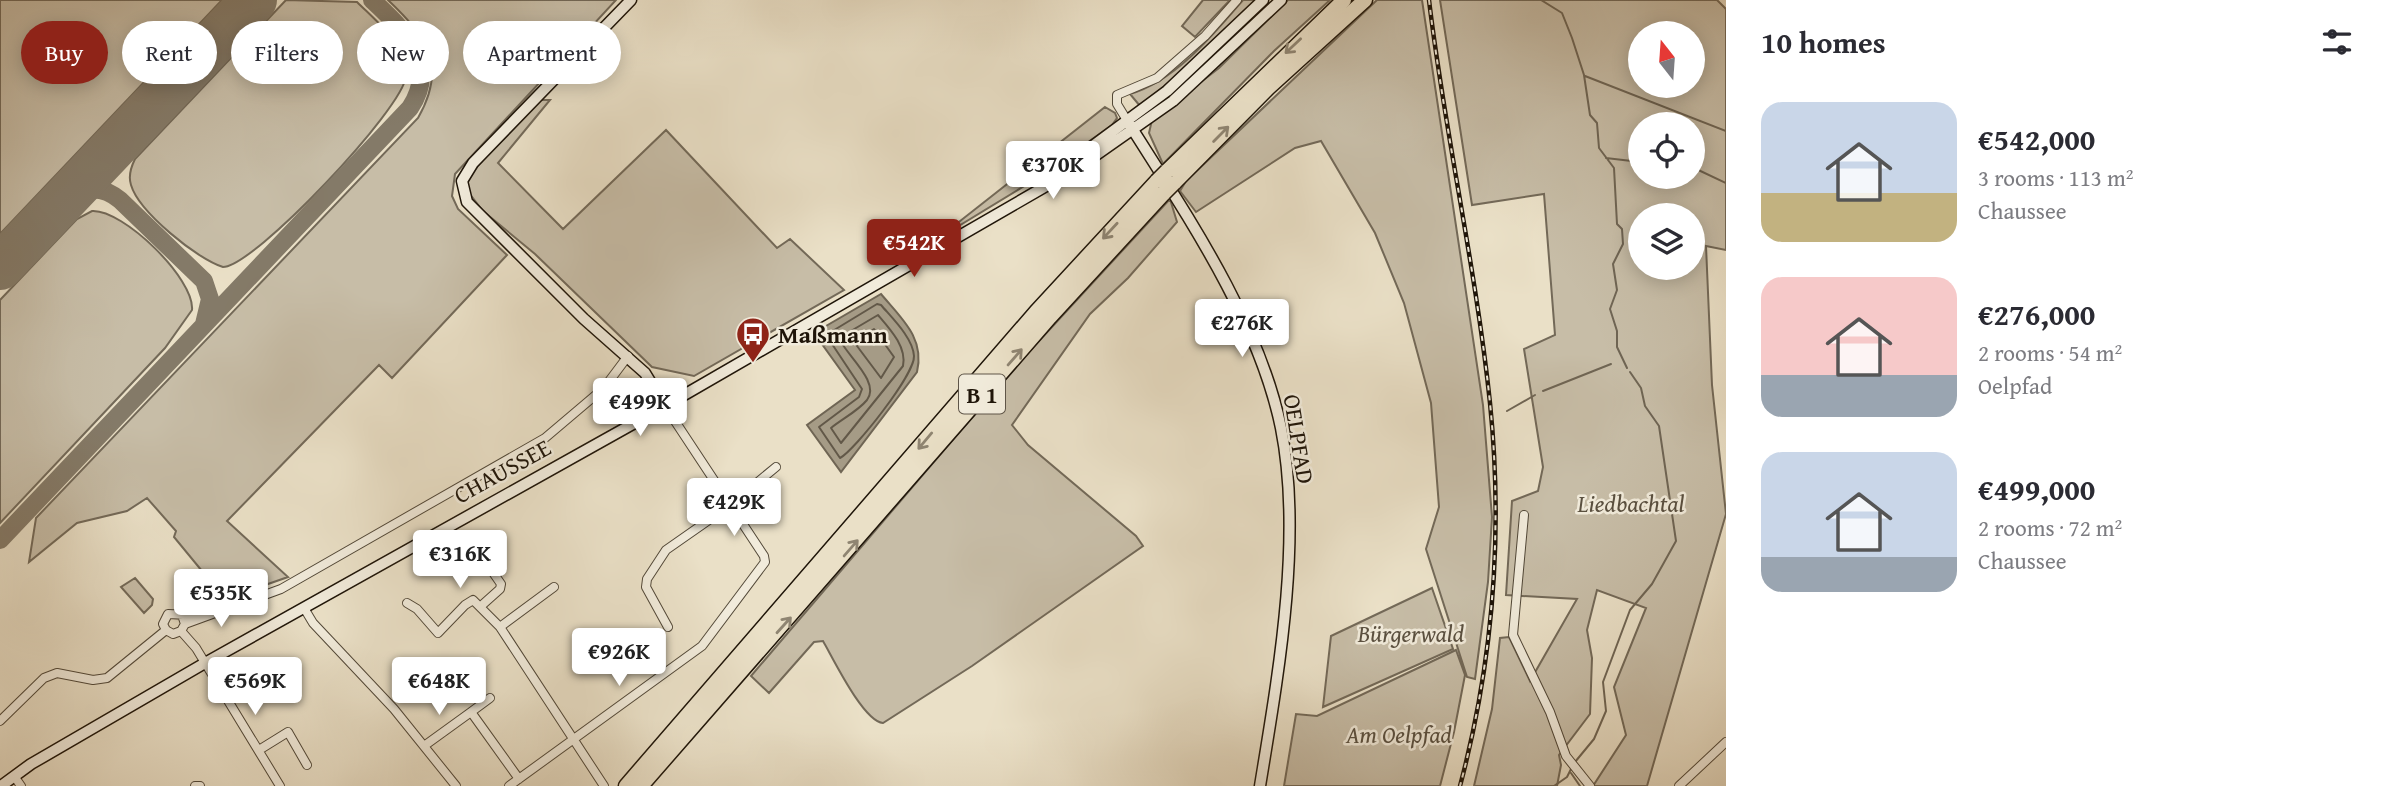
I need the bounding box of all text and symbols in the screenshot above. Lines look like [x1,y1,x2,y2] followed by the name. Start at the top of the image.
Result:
[1761,20,1886,64] text: 10 homes
[21,21,108,84] chip: Buy
[122,21,217,84] chip: Rent
[231,21,343,84] chip: Filters
[357,21,449,84] chip: New
[463,21,621,84] chip: Apartment
[1628,21,1704,98] north arrow
[1628,21,1705,280] map controls
[2318,23,2356,61] icon: filters
[1285,38,1302,55] one-way arrow
[1628,112,1705,189] button: locate
[1978,117,2095,161] text: €542,000
[1213,126,1230,143] one-way arrow
[1817,130,1901,214] icon: home
[1004,142,1102,201] pin: €370K
[1022,147,1084,180] text: €370K
[1978,161,2133,194] text: 3 rooms · 113 m²
[1978,194,2067,227] text: Chaussee
[1628,203,1705,280] button: layers
[865,219,963,279] pin: €542K
[1102,222,1118,240] one-way arrow
[883,225,945,258] text: €542K
[1978,292,2095,336] text: €276,000
[1193,300,1291,359] pin: €276K
[1211,305,1273,338] text: €276K
[1817,305,1901,389] icon: home
[734,315,772,364] bus stop icon: Maßmann
[778,317,888,352] place label: Maßmann
[1978,336,2122,369] text: 2 rooms · 54 m²
[1007,348,1023,366] one-way arrow
[1978,369,2052,402] text: Oelpfad
[959,374,1005,414] road number: B 1
[591,378,689,438] pin: €499K
[609,384,671,417] text: €499K
[1275,392,1323,486] street label: OELPFAD
[447,430,557,512] street label: CHAUSSEE
[917,431,933,449] one-way arrow
[1978,467,2095,511] text: €499,000
[685,478,783,538] pin: €429K
[1817,480,1901,564] icon: home
[703,484,765,517] text: €429K
[1577,486,1685,521] park label: Liedbachtal
[1978,511,2122,544] text: 2 rooms · 72 m²
[411,530,509,590] pin: €316K
[429,536,491,569] text: €316K
[842,539,858,557] one-way arrow
[1978,544,2067,577] text: Chaussee
[172,570,270,629] pin: €535K
[190,575,252,608] text: €535K
[776,616,792,634] one-way arrow
[1357,616,1465,651] park label: Bürgerwald
[570,628,668,688] pin: €926K
[588,634,650,667] text: €926K
[206,658,304,717] pin: €569K
[390,658,488,717] pin: €648K
[224,663,286,696] text: €569K
[408,663,470,696] text: €648K
[1345,717,1452,752] park label: Am Oelpfad

